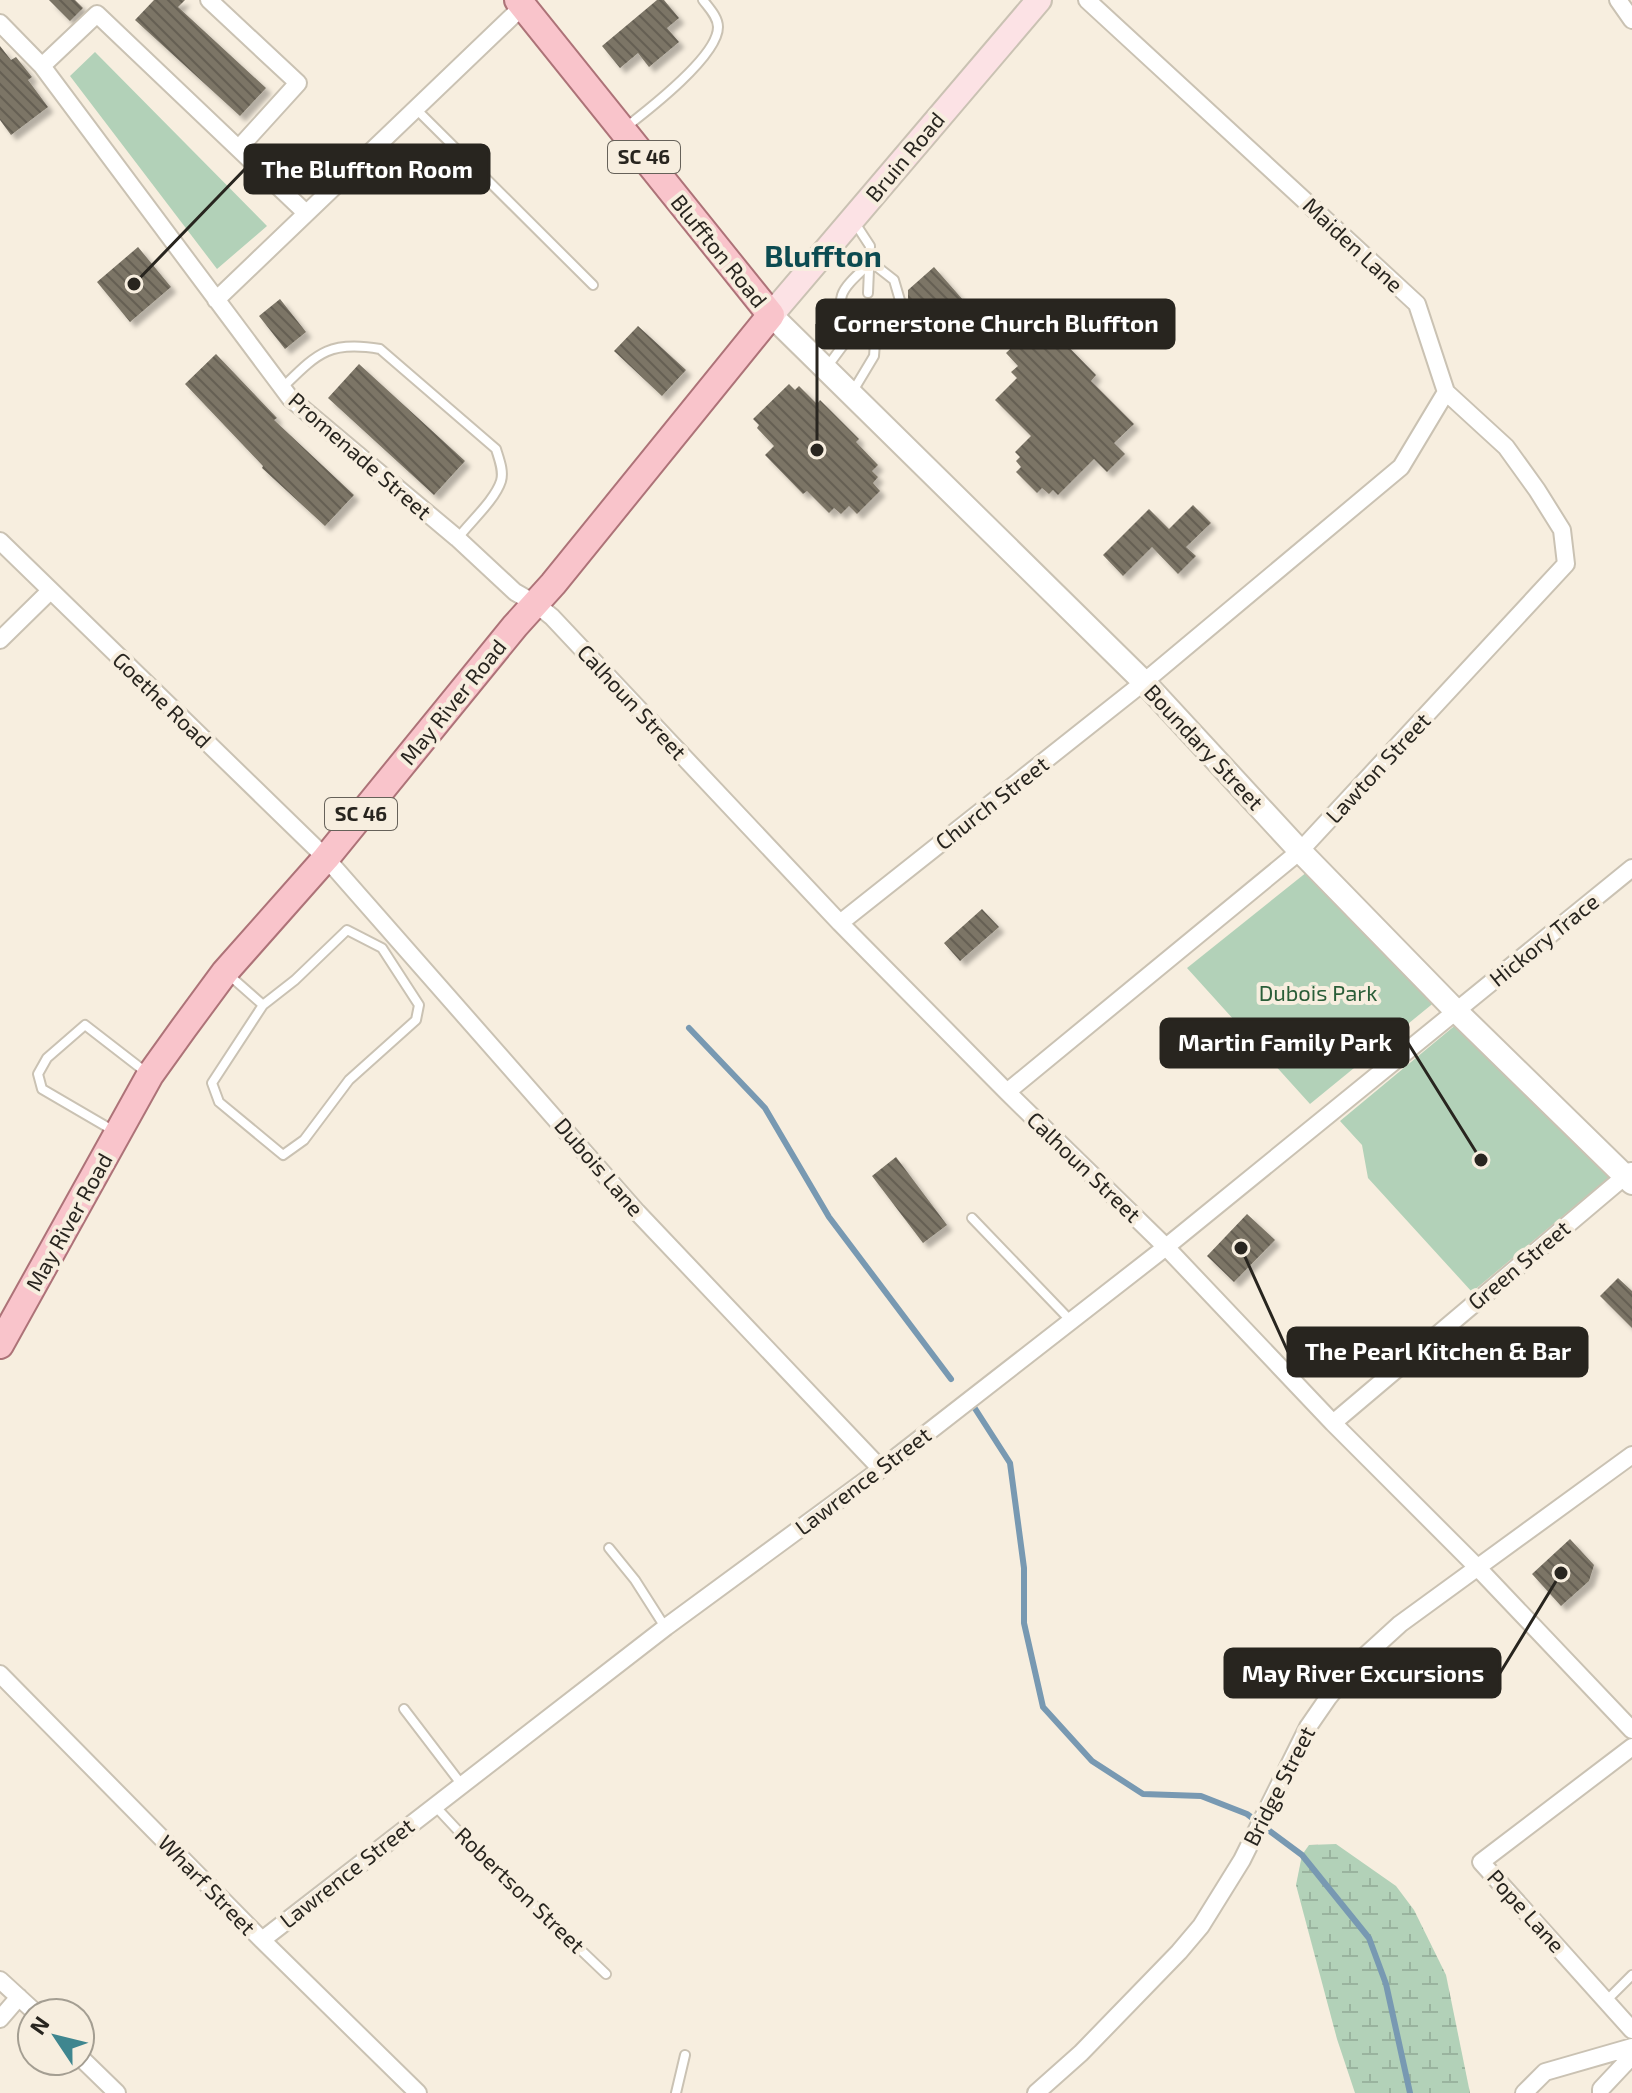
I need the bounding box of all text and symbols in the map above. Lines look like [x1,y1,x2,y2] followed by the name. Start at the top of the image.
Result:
[859,106,949,206] street label: Bruin Road
[608,141,680,173] road number: SC 46
[245,145,489,193] callout: The Bluffton Room
[261,154,473,183] text: The Bluffton Room
[666,189,773,312] street label: Bluffton Road
[1298,191,1409,297] street label: Maiden Lane
[764,237,882,273] district label: Bluffton
[817,300,1174,348] callout: Cornerstone Church Bluffton
[833,308,1159,337] text: Cornerstone Church Bluffton
[284,386,437,524] street label: Promenade Street
[394,633,511,769] street label: May River Road
[573,638,693,764] street label: Calhoun Street
[108,646,217,753] street label: Goethe Road
[1140,678,1270,814] street label: Boundary Street
[1320,707,1435,828] street label: Lawton Street
[930,750,1053,854] street label: Church Street
[325,798,397,830] road number: SC 46
[1484,887,1603,991] street label: Hickory Trace
[1259,979,1377,1005] park label: Dubois Park
[1161,1019,1408,1067] callout: Martin Family Park
[1178,1027,1393,1056] text: Martin Family Park
[1023,1106,1147,1227] street label: Calhoun Street
[550,1112,649,1221] street label: Dubois Lane
[19,1148,117,1295] street label: May River Road
[1462,1214,1575,1314] street label: Green Street
[1288,1328,1587,1376] callout: The Pearl Kitchen & Bar
[1305,1336,1572,1365] text: The Pearl Kitchen & Bar
[789,1421,935,1540] street label: Lawrence Street
[1225,1649,1500,1697] callout: May River Excursions
[1242,1658,1484,1687] text: May River Excursions
[1237,1721,1319,1850] street label: Bridge Street
[274,1812,419,1933] street label: Lawrence Street
[451,1821,591,1958] street label: Robertson Street
[154,1829,262,1940] street label: Wharf Street
[1483,1863,1571,1957] street label: Pope Lane
[16,1997,96,2077] north arrow
[24,2011,54,2039] text: N

